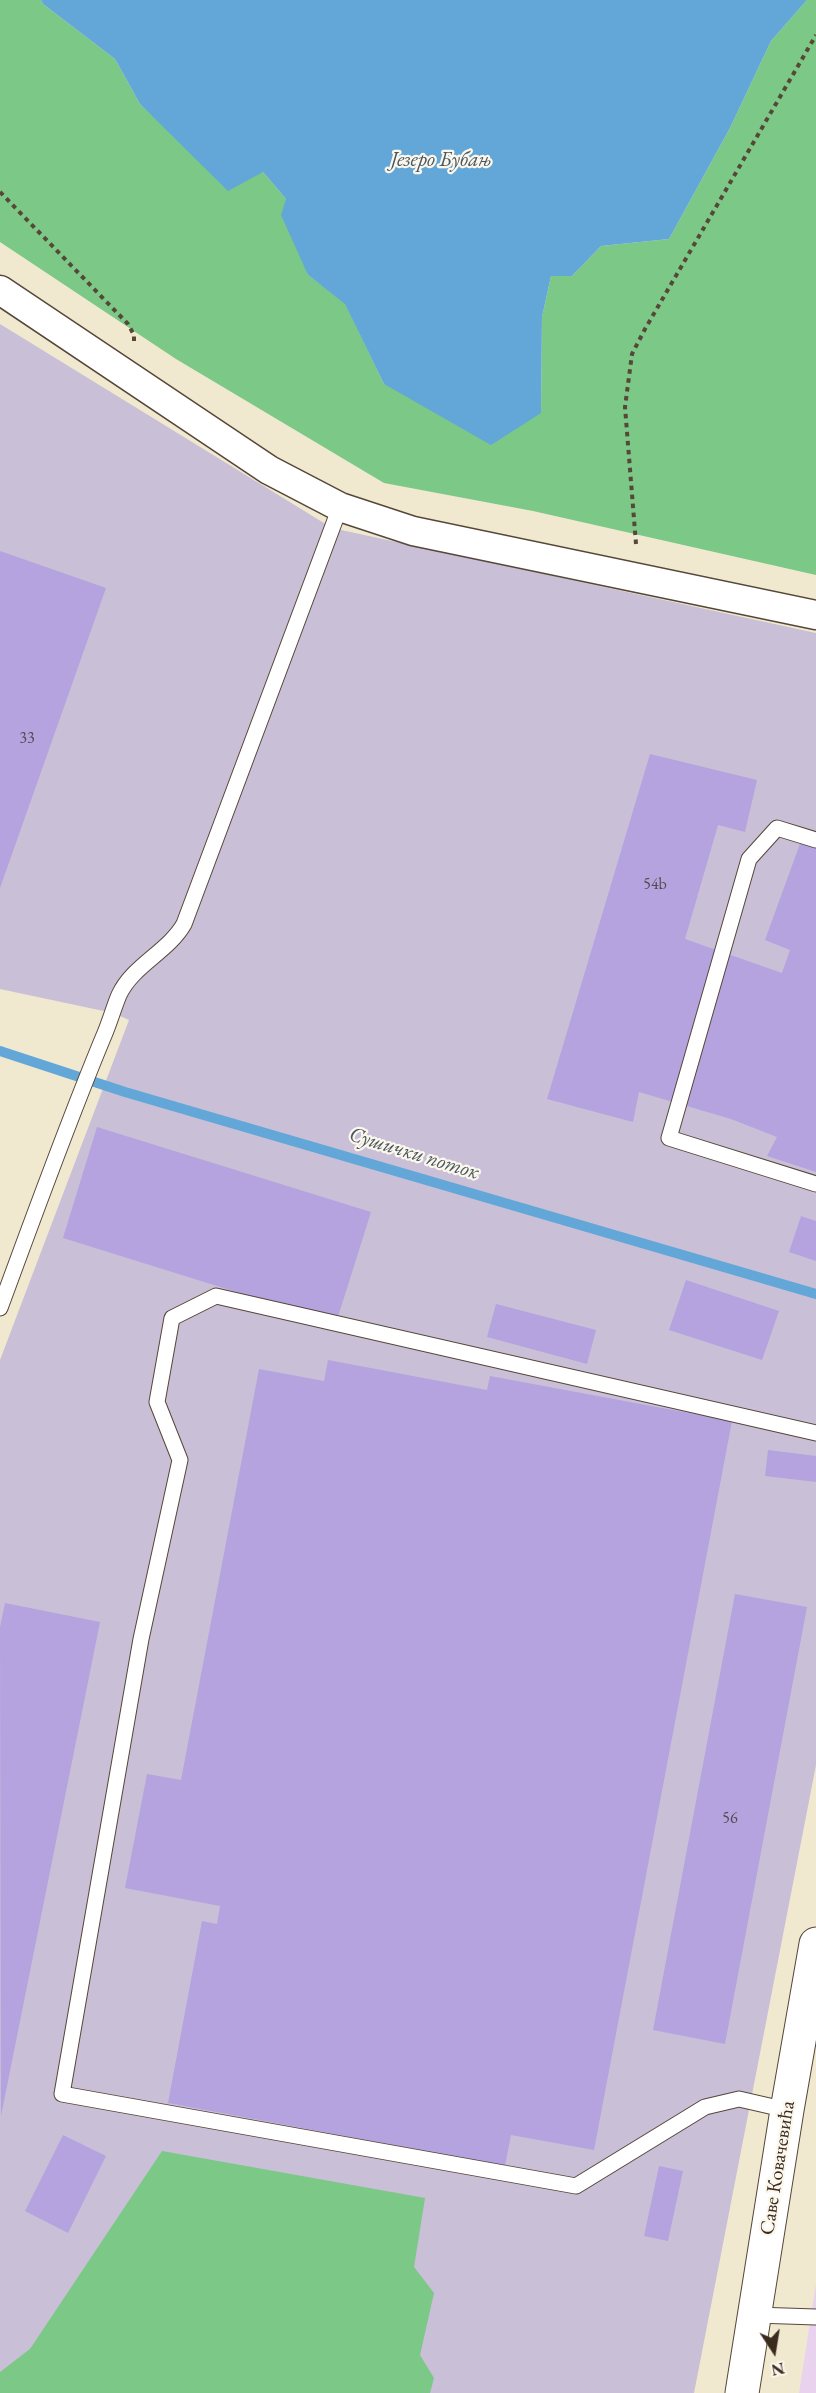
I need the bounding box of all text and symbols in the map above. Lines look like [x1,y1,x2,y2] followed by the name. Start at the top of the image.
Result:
[391,147,491,173] water label: Језеро Бубањ
[19,729,35,749] house number: 33
[643,875,667,895] house number: 54b
[346,1122,482,1186] water label: Сушички поток
[722,1809,738,1829] house number: 56
[756,2099,800,2237] street label: Саве Ковачевића
[744,2321,804,2381] north arrow
[769,2357,786,2381] text: N

